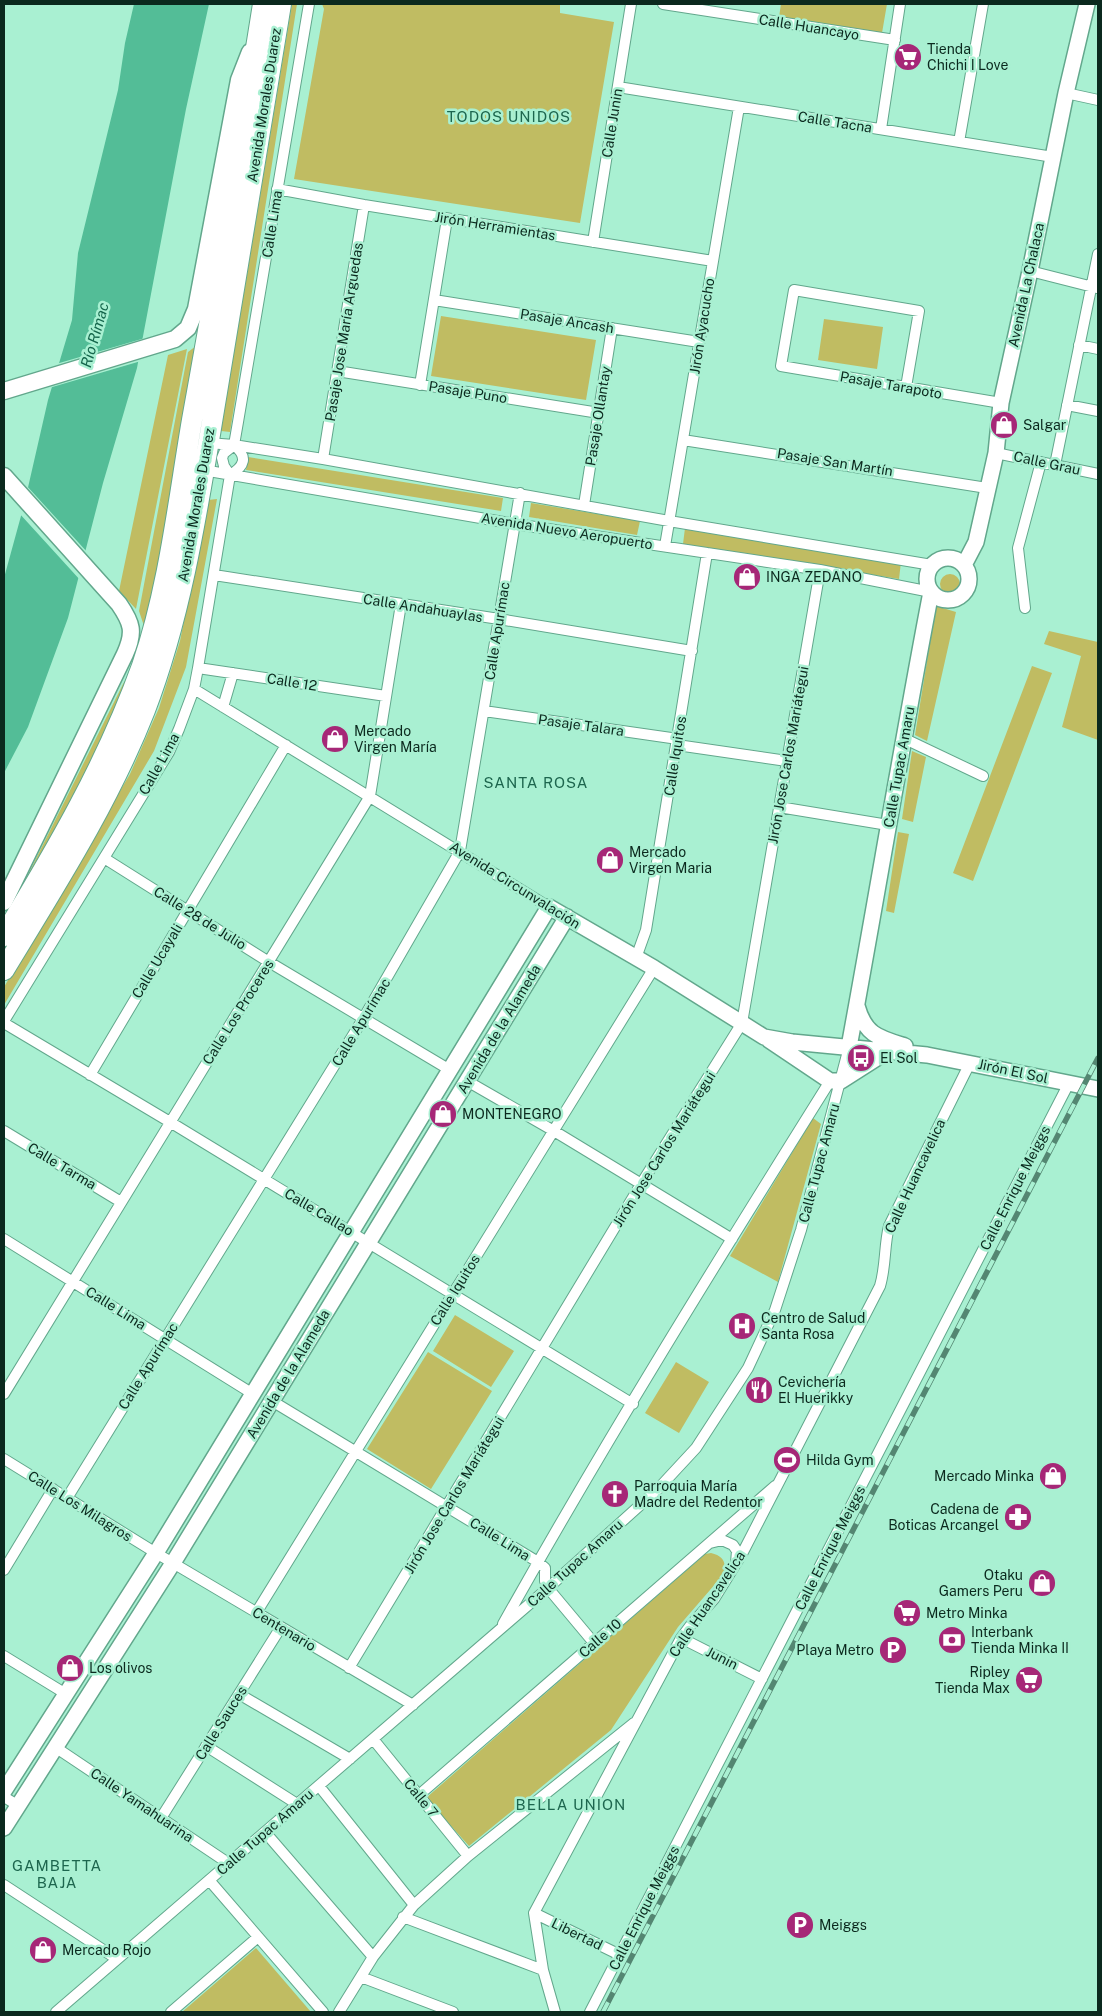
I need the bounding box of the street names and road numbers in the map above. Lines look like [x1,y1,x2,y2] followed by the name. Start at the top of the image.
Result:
[758,11,860,43] street label: Calle Huancayo
[244,27,284,183] street label: Avenida Morales Duarez
[599,87,625,159] street label: Calle Junin
[797,108,873,136] street label: Calle Tacna
[259,189,285,259] street label: Calle Lima
[433,209,557,243] street label: Jirón Herramientas
[1005,221,1047,349] street label: Avenida La Chalaca
[322,241,366,423] street label: Pasaje Jose María Arguedas
[687,277,718,375] street label: Jirón Ayacucho
[519,306,615,336] street label: Pasaje Ancash
[582,365,614,467] street label: Pasaje Ollantay
[839,368,943,402] street label: Pasaje Tarapoto
[428,378,508,406] street label: Pasaje Puno
[175,427,217,583] street label: Avenida Morales Duarez
[776,445,894,479] street label: Pasaje San Martín
[1012,448,1082,478] street label: Calle Grau
[480,510,654,552] street label: Avenida Nuevo Aeropuerto
[481,581,513,681] street label: Calle Apurímac
[362,591,484,625] street label: Calle Andahuaylas
[764,665,812,845] street label: Jirón Jose Carlos Mariátegui
[266,670,318,694] street label: Calle 12
[880,705,918,829] street label: Calle Tupac Amaru
[537,711,625,739] street label: Pasaje Talara
[661,715,689,797] street label: Calle Iquitos
[136,730,182,798] street label: Calle Lima
[447,838,583,932] street label: Avenida Circunvalación
[151,883,249,953] street label: Calle 28 de Julio
[129,921,185,1001] street label: Calle Ucayali
[199,957,277,1067] street label: Calle Los Proceres
[454,962,544,1096] street label: Avenida de la Alameda
[329,975,393,1069] street label: Calle Apurímac
[976,1056,1050,1086] street label: Jirón El Sol
[609,1068,719,1230] street label: Jirón Jose Carlos Mariátegui
[795,1102,843,1224] street label: Calle Tupac Amaru
[882,1116,948,1236] street label: Calle Huancavelica
[977,1123,1053,1253] street label: Calle Enrique Meiggs
[25,1139,99,1193] street label: Calle Tarma
[282,1185,356,1239] street label: Calle Callao
[427,1252,483,1328] street label: Calle Iquitos
[83,1283,149,1333] street label: Calle Lima
[243,1307,333,1441] street label: Avenida de la Alameda
[115,1320,181,1412] street label: Calle Apurímac
[401,1414,507,1576] street label: Jirón Jose Carlos Mariátegui
[25,1468,135,1544] street label: Calle Los Milagros
[792,1483,868,1613] street label: Calle Enrique Meiggs
[467,1514,533,1564] street label: Calle Lima
[524,1516,626,1610] street label: Calle Tupac Amaru
[666,1548,748,1660] street label: Calle Huancavelica
[249,1604,319,1654] street label: Centenario
[576,1615,624,1661] street label: Calle 10
[703,1643,741,1673] street label: Junin
[192,1683,250,1763] street label: Calle Sauces
[88,1765,196,1845] street label: Calle Yamahuarina
[401,1776,441,1820] street label: Calle 7
[214,1786,316,1878] street label: Calle Tupac Amaru
[606,1843,682,1973] street label: Calle Enrique Meiggs
[549,1915,605,1953] street label: Libertad

